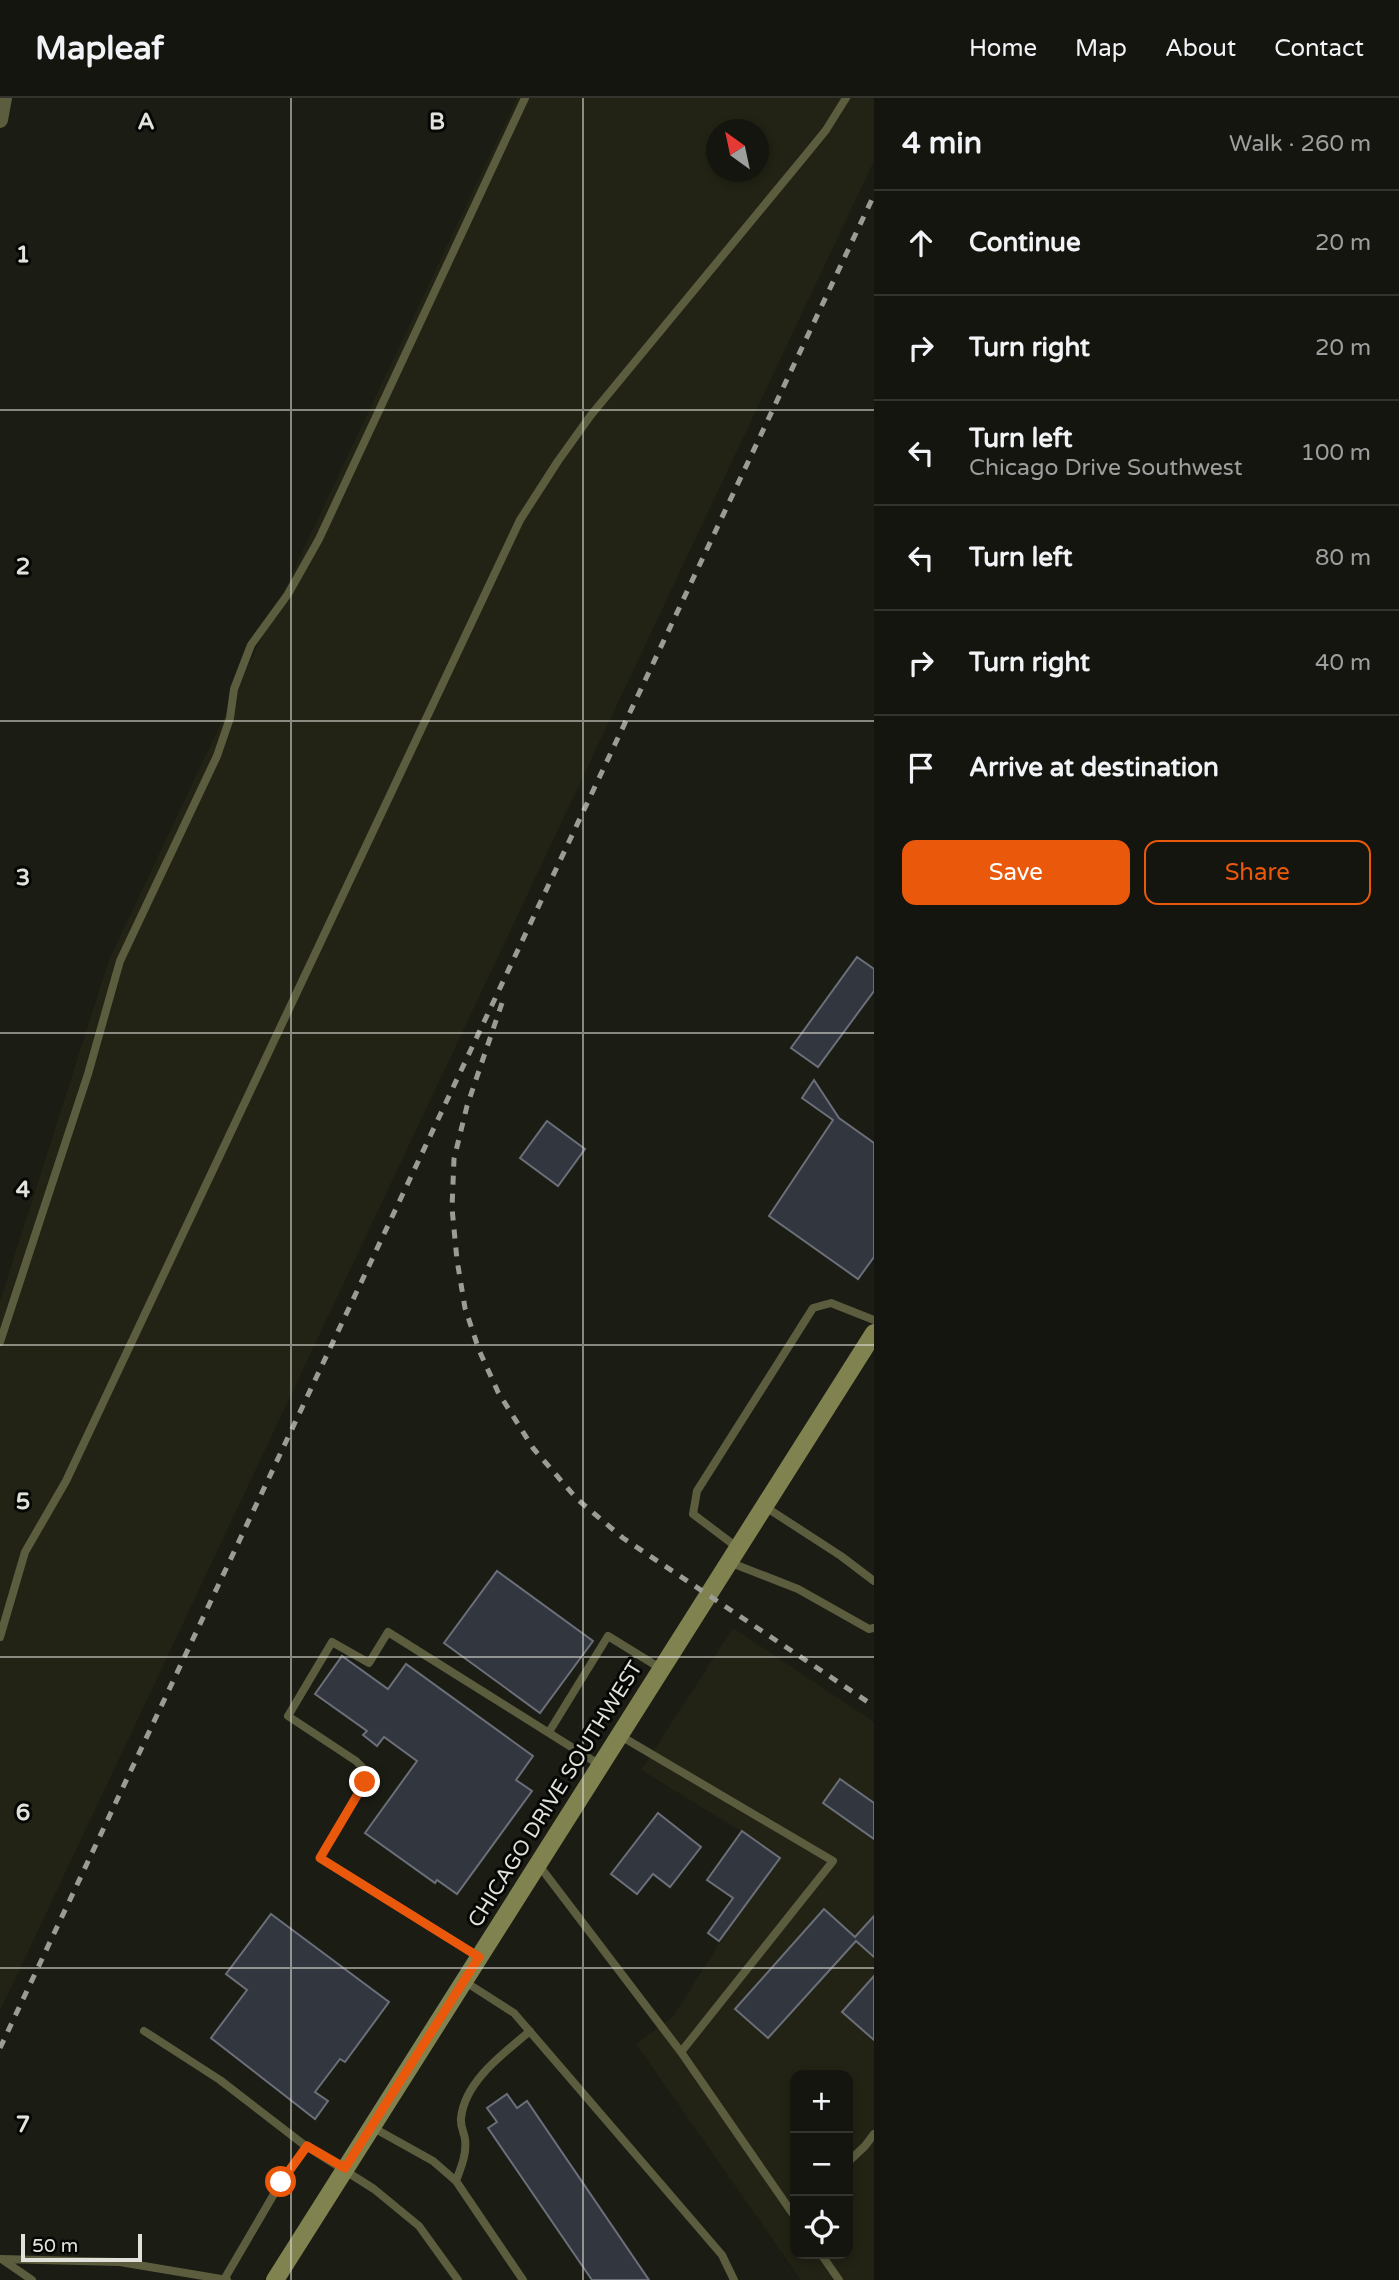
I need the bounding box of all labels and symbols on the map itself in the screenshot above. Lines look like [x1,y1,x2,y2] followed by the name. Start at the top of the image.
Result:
[137,108,155,136] text: A
[429,108,445,136] text: B
[706,119,769,182] north arrow
[16,241,30,269] text: 1
[16,553,30,581] text: 2
[16,864,30,892] text: 3
[16,1176,31,1204] text: 4
[16,1488,30,1516] text: 5
[463,1656,648,1932] street label: CHICAGO DRIVE SOUTHWEST
[349,1766,380,1797] route end
[16,1799,30,1827] text: 6
[16,2111,30,2139] text: 7
[265,2166,296,2197] route start
[21,2231,142,2263] scale bar

